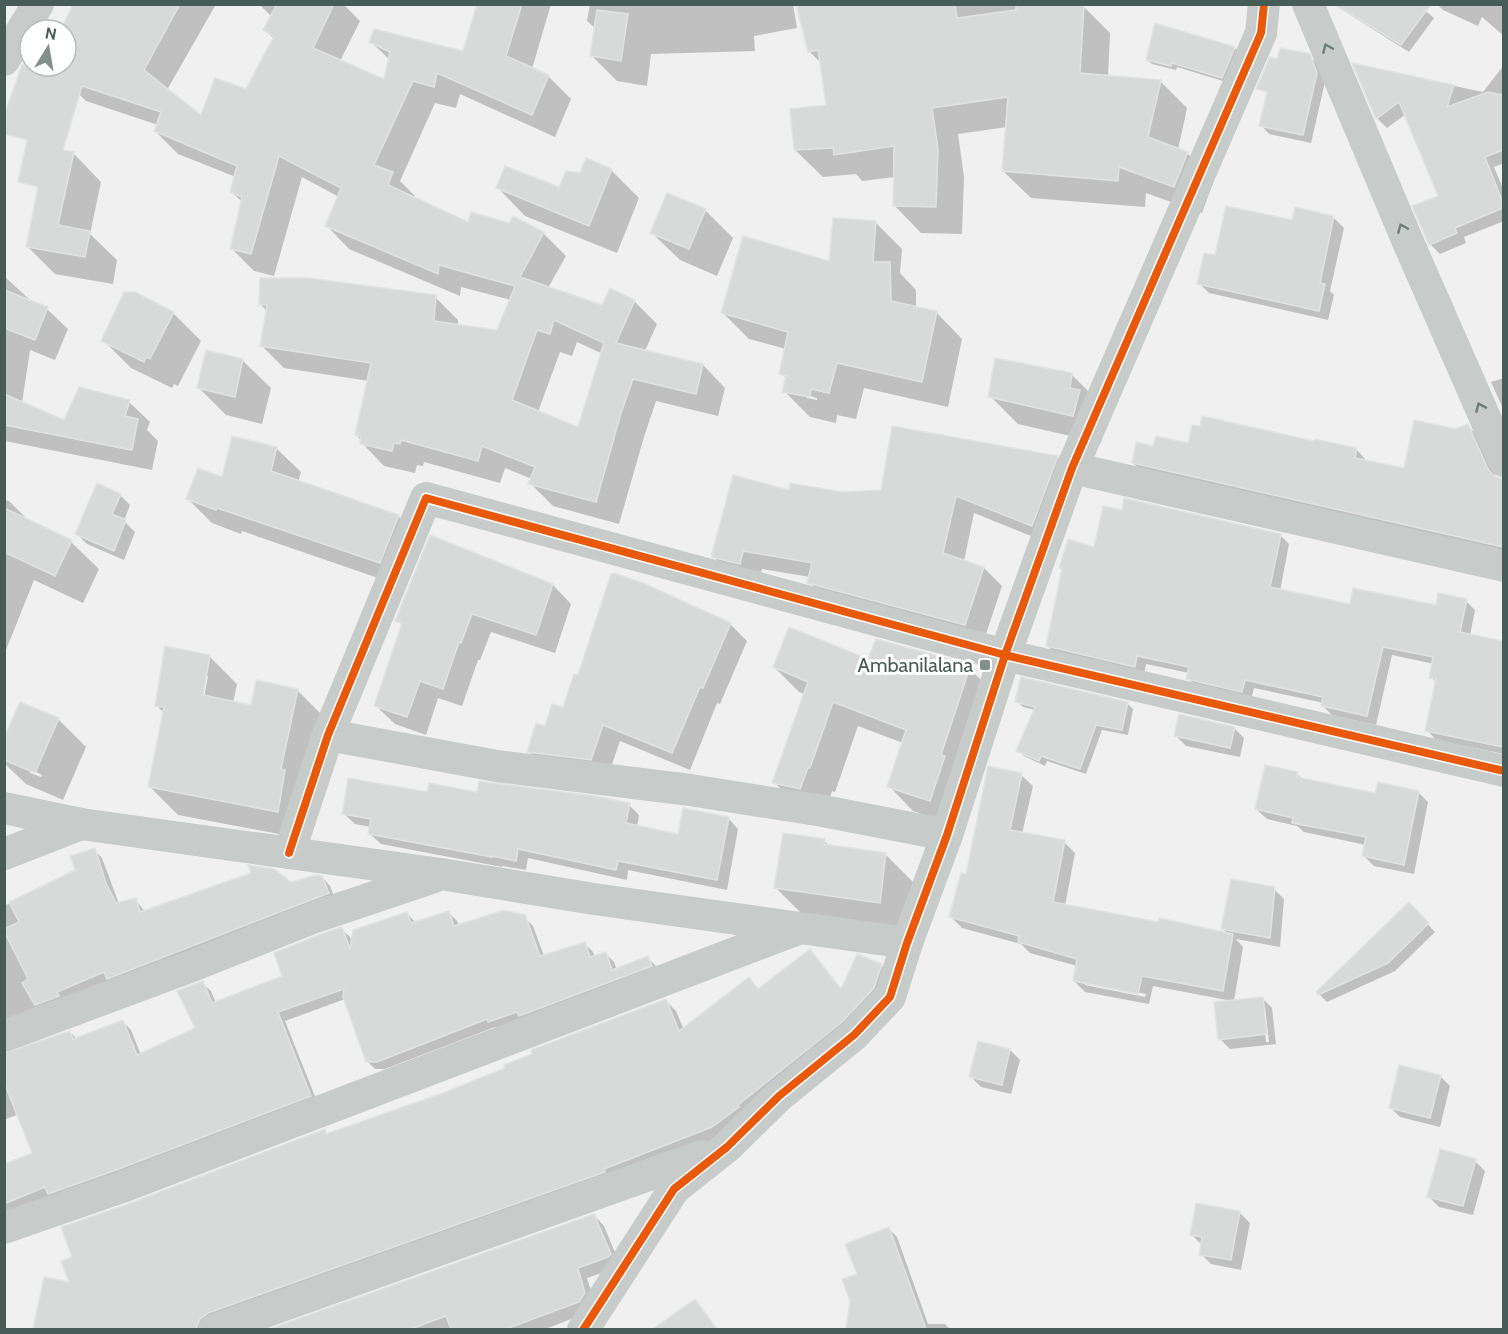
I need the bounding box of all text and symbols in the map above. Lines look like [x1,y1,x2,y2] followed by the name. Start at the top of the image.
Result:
[18,18,78,78] north arrow
[43,23,58,44] text: N
[1322,44,1334,55] one-way arrow
[1397,223,1409,234] one-way arrow
[1475,402,1487,413] one-way arrow
[858,653,973,677] place label: Ambanilalana
[978,658,992,672] marker: Ambanilalana

